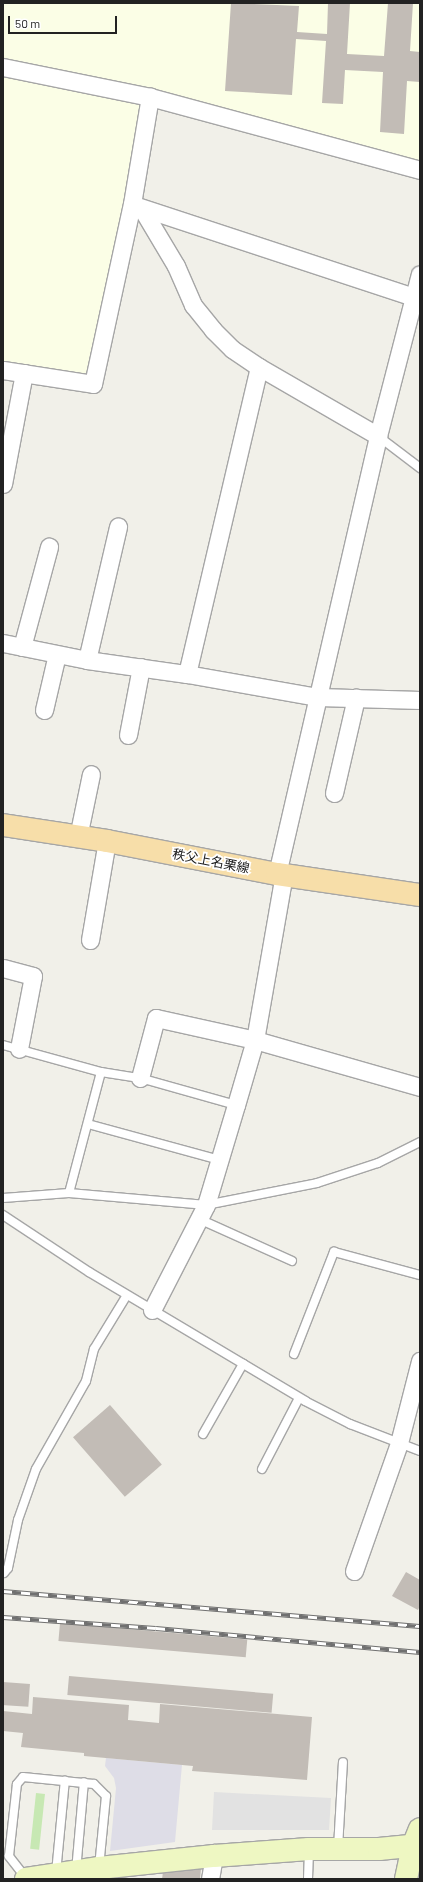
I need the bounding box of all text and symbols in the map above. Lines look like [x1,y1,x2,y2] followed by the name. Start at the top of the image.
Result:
[10,8,119,34] scale bar
[15,16,40,30] text: 50 m
[171,846,251,876] street label: 秩父上名栗線

